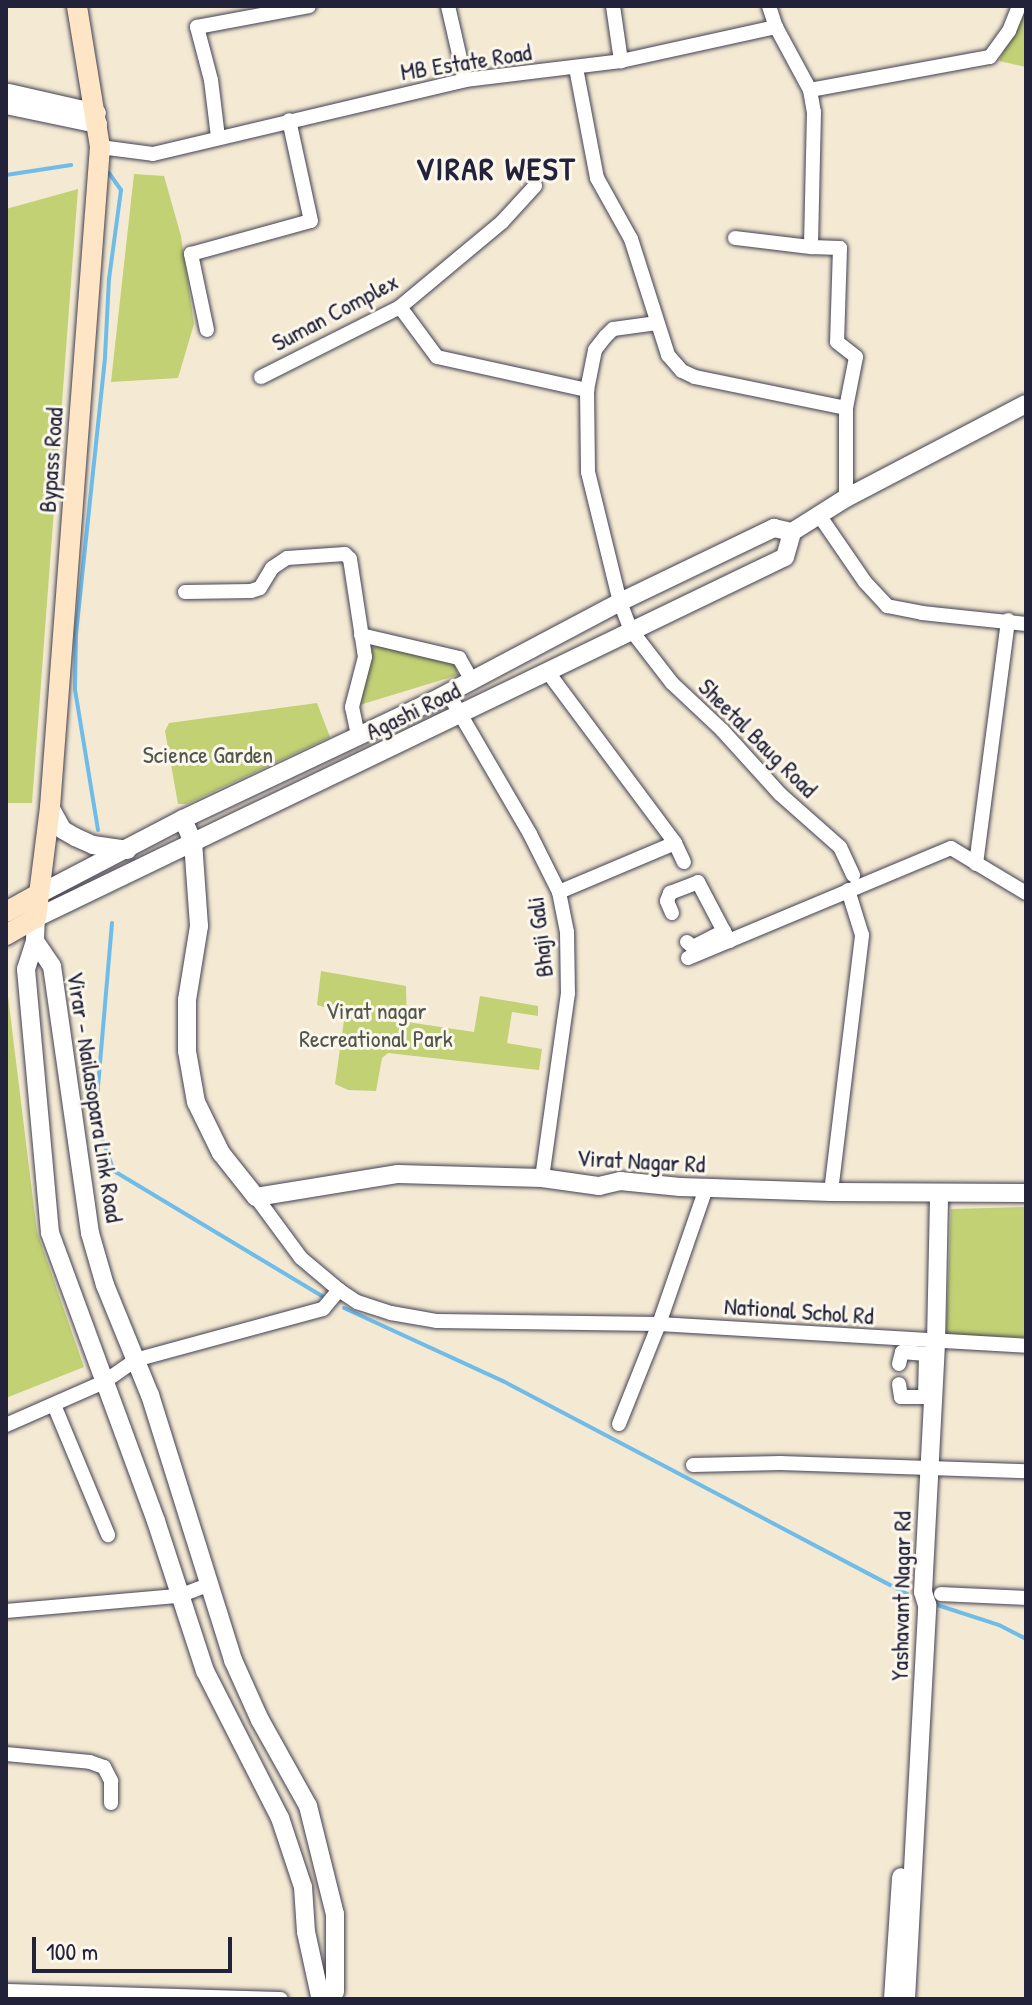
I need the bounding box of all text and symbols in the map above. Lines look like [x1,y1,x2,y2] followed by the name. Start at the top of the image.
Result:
[398,37,534,87] street label: MB Estate Road
[415,150,577,188] district label: VIRAR WEST
[267,267,403,357] street label: Suman Complex
[33,406,69,514] street label: Bypass Road
[692,672,824,804] street label: Sheetal Baug Road
[361,676,465,746] street label: Agashi Road
[143,741,273,769] park label: Science Garden
[521,895,559,979] street label: Bhaji Gali
[61,970,129,1224] street label: Virar - Nailasopara Link Road
[299,997,453,1053] park label: Virat nagar Recreational Park
[576,1143,706,1179] street label: Virat Nagar Rd
[723,1291,875,1331] street label: National Schol Rd
[885,1511,917,1681] street label: Yashavant Nagar Rd
[36,1921,236,1971] scale bar
[46,1935,98,1967] text: 100 m

